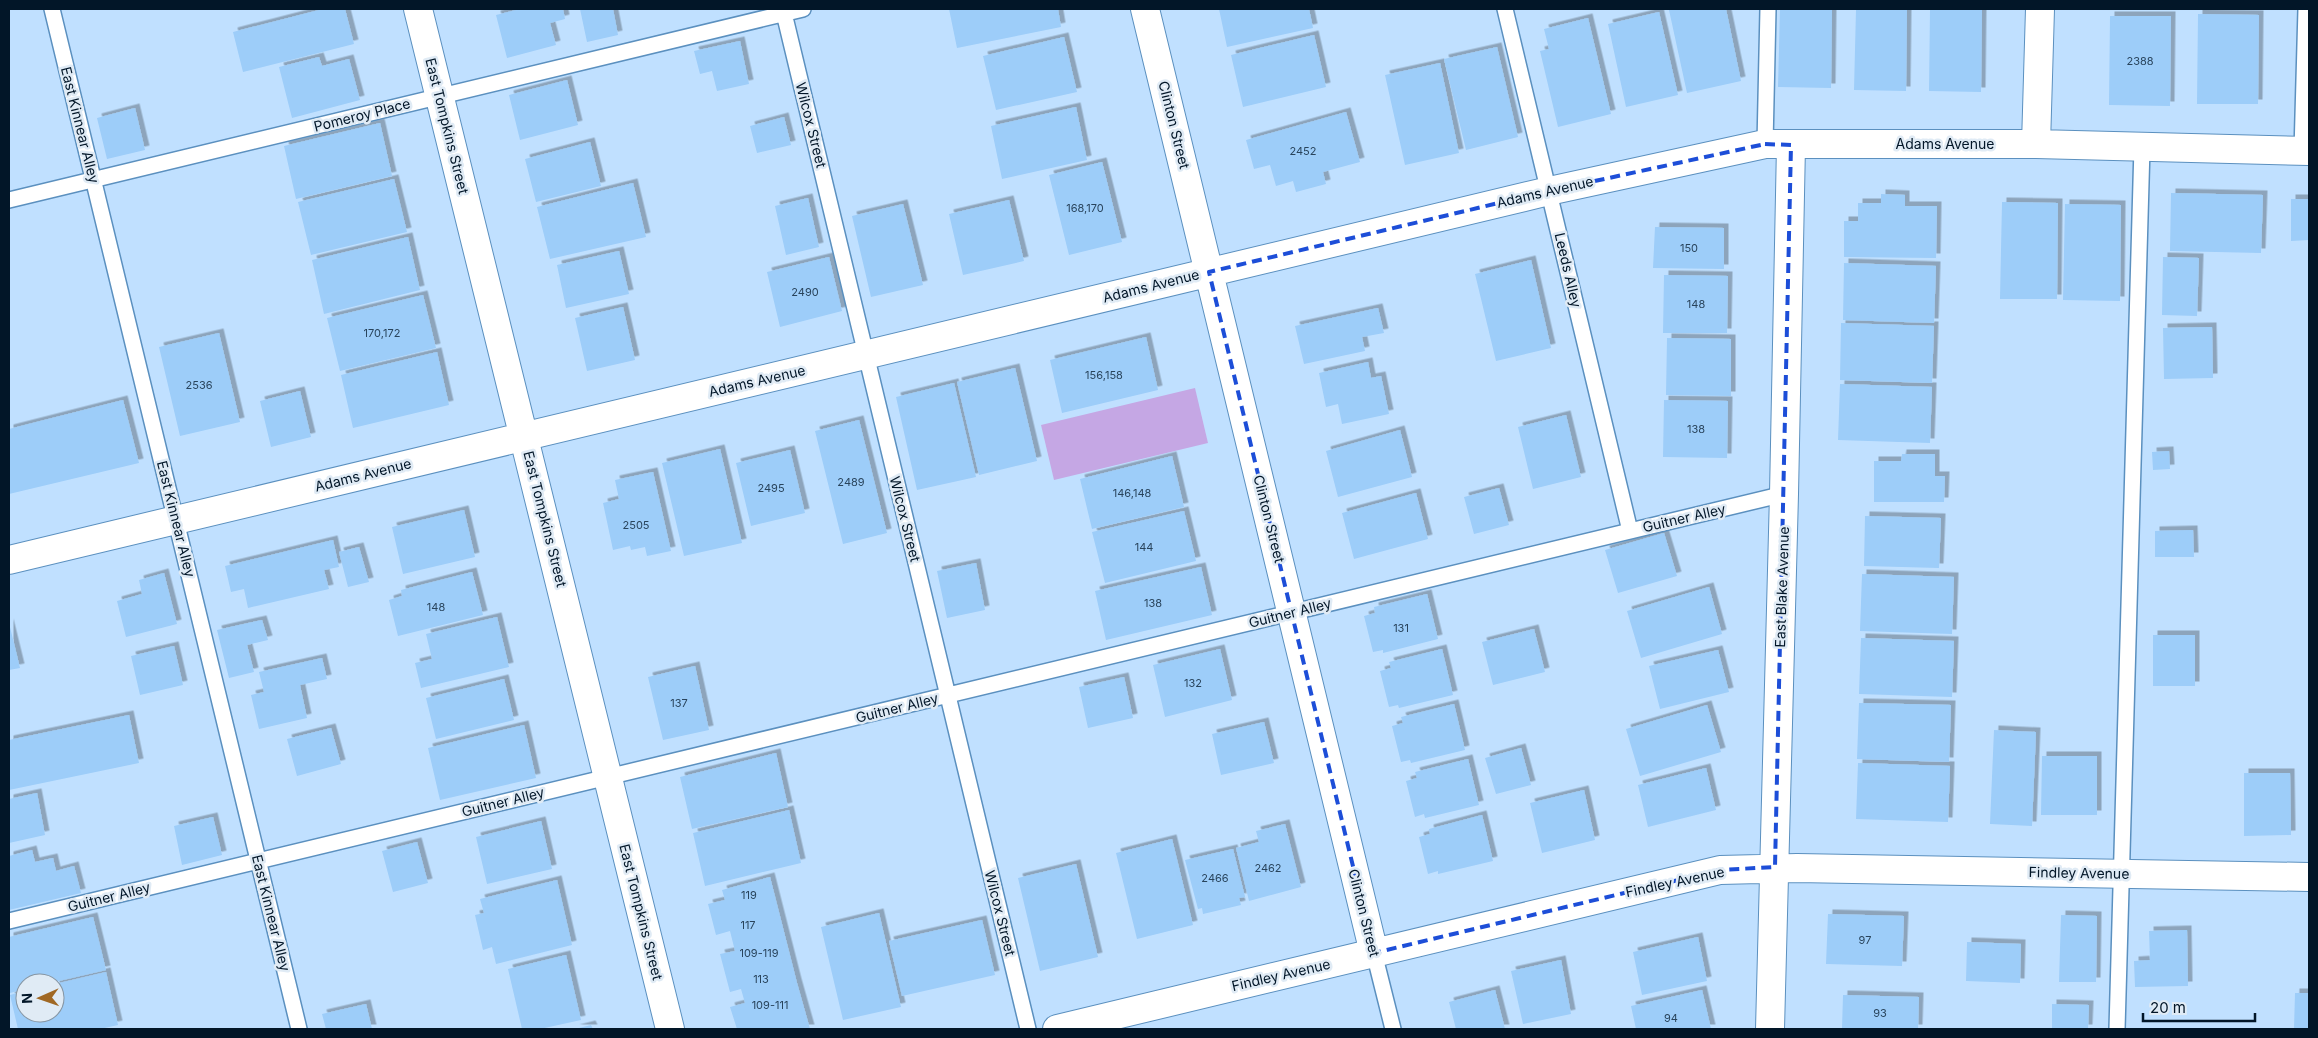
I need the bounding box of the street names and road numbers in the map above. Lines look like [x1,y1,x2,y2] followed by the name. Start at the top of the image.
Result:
[422,56,473,196] street label: East Tompkins Street
[58,65,103,185] street label: East Kinnear Alley
[1155,79,1194,171] street label: Clinton Street
[793,80,830,170] street label: Wilcox Street
[312,94,412,135] street label: Pomeroy Place
[1896,135,1994,152] street label: Adams Avenue
[1495,172,1595,211] street label: Adams Avenue
[1552,231,1585,309] street label: Leeds Alley
[1101,265,1201,306] street label: Adams Avenue
[707,361,807,400] street label: Adams Avenue
[520,449,571,589] street label: East Tompkins Street
[313,454,413,495] street label: Adams Avenue
[154,459,199,579] street label: East Kinnear Alley
[1250,473,1289,565] street label: Clinton Street
[887,474,924,564] street label: Wilcox Street
[1641,500,1727,535] street label: Guitner Alley
[1771,526,1792,648] street label: East Blake Avenue
[1247,594,1333,631] street label: Guitner Alley
[854,689,940,726] street label: Guitner Alley
[460,783,546,820] street label: Guitner Alley
[616,842,667,982] street label: East Tompkins Street
[249,853,294,973] street label: East Kinnear Alley
[1624,863,1726,900] street label: Findley Avenue
[2028,863,2130,882] street label: Findley Avenue
[1345,867,1384,959] street label: Clinton Street
[982,868,1019,958] street label: Wilcox Street
[66,878,152,915] street label: Guitner Alley
[1230,955,1332,994] street label: Findley Avenue

